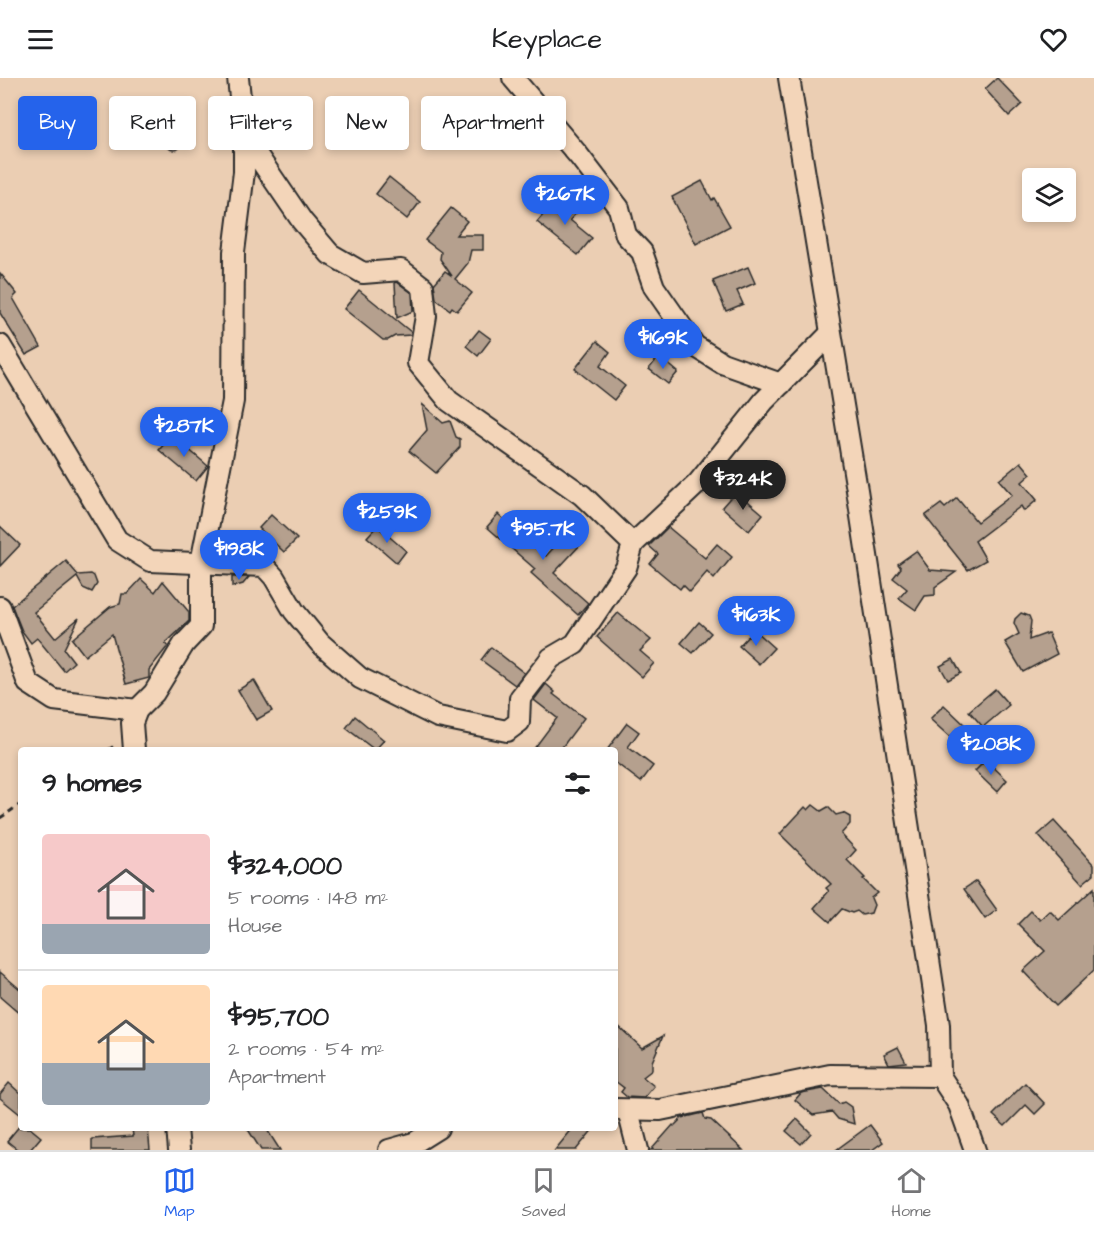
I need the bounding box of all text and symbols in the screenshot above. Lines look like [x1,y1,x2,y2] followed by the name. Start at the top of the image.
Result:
[492,20,602,58] text: Keyplace
[24,23,57,56] icon: menu
[1037,23,1070,56] icon: heart
[18,96,97,150] chip: Buy
[109,96,196,150] chip: Rent
[208,96,313,150] chip: Filters
[325,96,409,150] chip: New
[421,96,566,150] chip: Apartment
[1022,168,1076,222] map controls
[1022,168,1076,222] button: layers
[523,175,607,226] pin: $267K
[535,180,595,208] text: $267K
[621,319,705,370] pin: $169K
[638,324,688,352] text: $169K
[142,407,226,458] pin: $287K
[154,412,214,440] text: $287K
[701,460,785,511] pin: $324K
[714,465,772,493] text: $324K
[345,493,429,544] pin: $259K
[357,498,417,526] text: $259K
[494,510,592,561] pin: $95.7K
[511,515,575,543] text: $95.7K
[197,530,281,581] pin: $198K
[214,535,264,563] text: $198K
[714,596,798,647] pin: $163K
[732,601,780,629] text: $163K
[949,725,1033,776] pin: $208K
[961,730,1021,758] text: $208K
[42,765,142,801] text: 9 homes
[561,767,594,800] icon: filters
[228,848,342,884] text: $324,000
[90,858,162,930] icon: home
[228,884,388,912] text: 5 rooms · 148 m²
[228,912,282,940] text: House
[228,999,329,1035] text: $95,700
[90,1009,162,1081] icon: home
[228,1035,384,1063] text: 2 rooms · 54 m²
[228,1063,326,1091] text: Apartment
[163,1164,196,1222] tab: Map
[522,1164,565,1222] tab: Saved
[891,1164,931,1222] tab: Home

